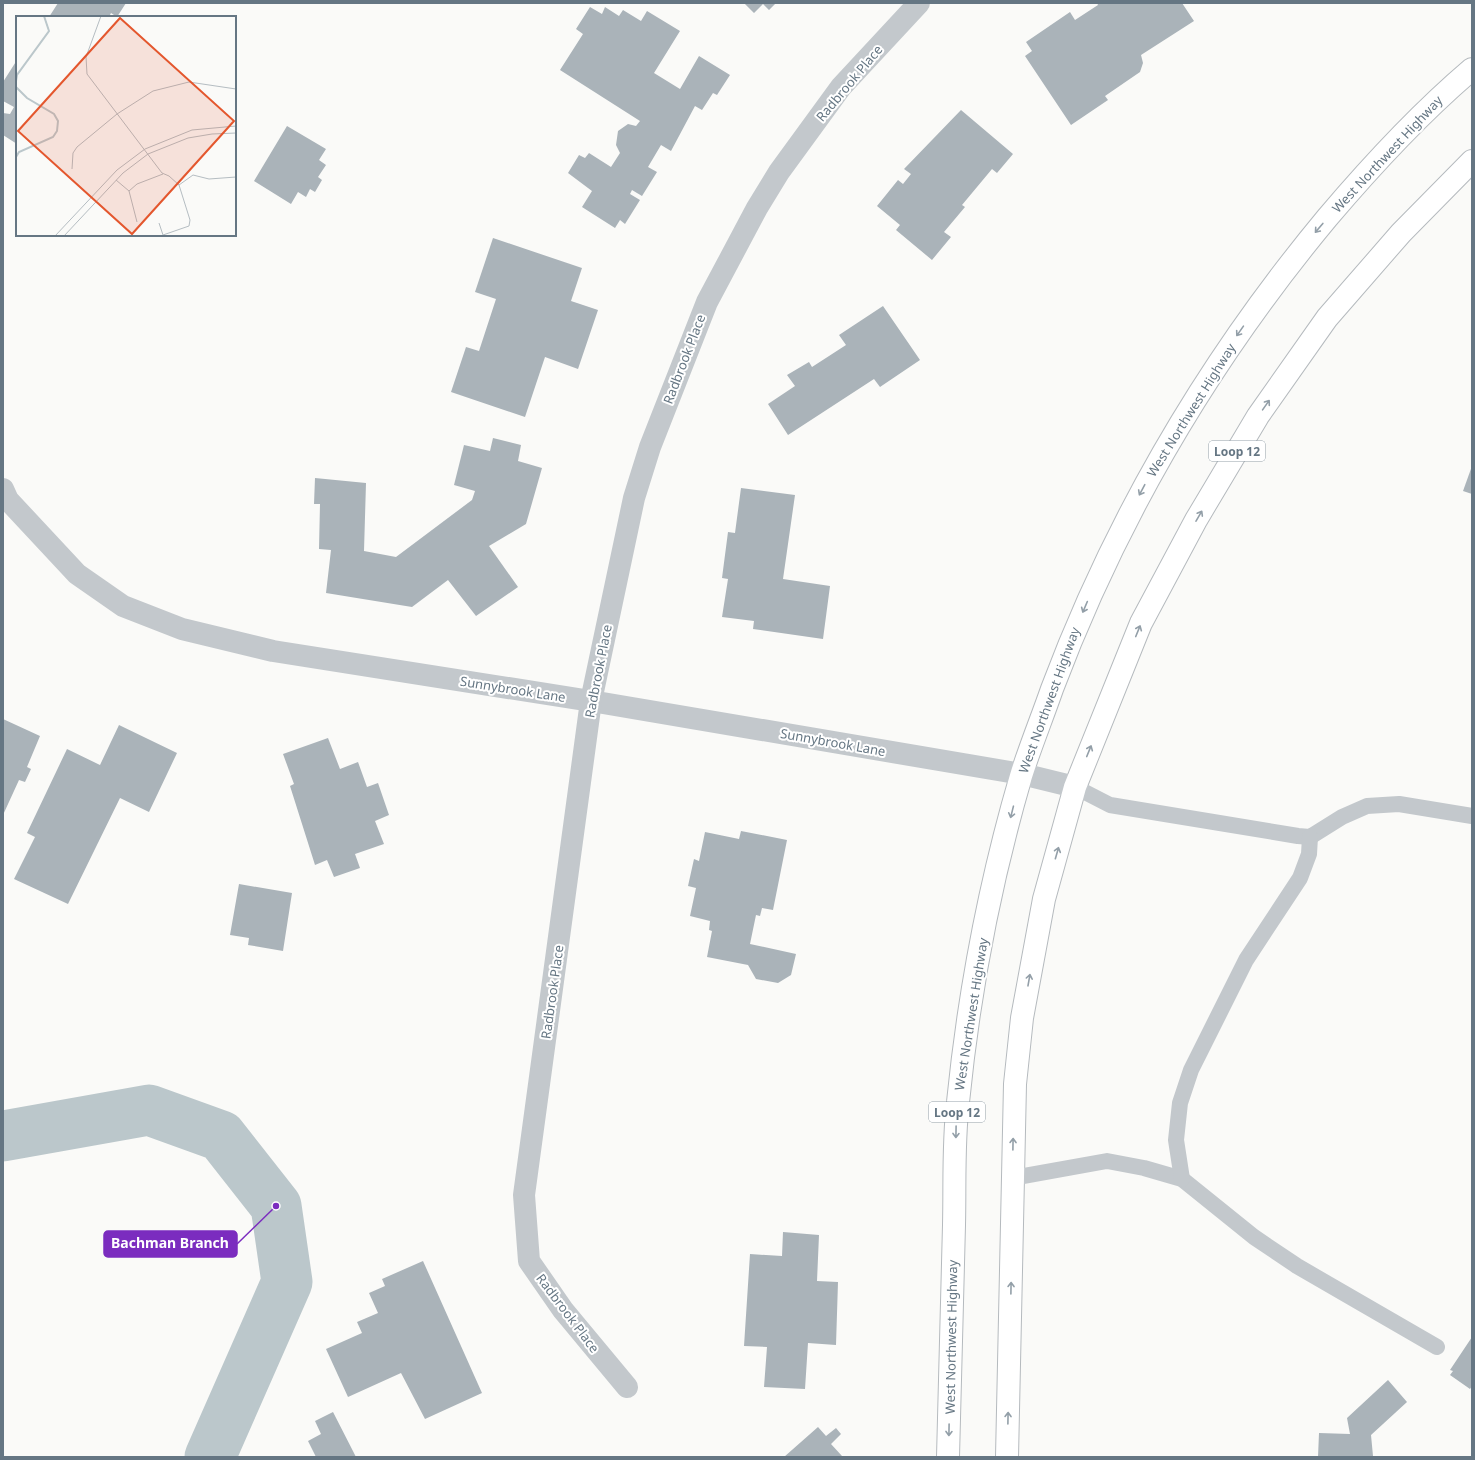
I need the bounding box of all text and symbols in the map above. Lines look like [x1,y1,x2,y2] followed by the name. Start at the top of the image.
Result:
[16,16,236,236] inset map
[812,41,886,125] street label: Radbrook Place
[1328,91,1446,217] street label: West Northwest Highway
[1315,222,1324,233] one-way arrow
[659,312,709,406] street label: Radbrook Place
[1236,325,1244,336] one-way arrow
[1142,339,1240,480] street label: West Northwest Highway
[1262,399,1270,410] one-way arrow
[1209,441,1265,461] road number: Loop 12
[1137,484,1145,496] one-way arrow
[1195,510,1203,522] one-way arrow
[1081,601,1088,613] one-way arrow
[580,623,616,719] street label: Radbrook Place
[1014,624,1084,776] street label: West Northwest Highway
[1135,625,1142,637] one-way arrow
[459,672,567,706] street label: Sunnybrook Lane
[779,724,887,760] street label: Sunnybrook Lane
[1086,746,1094,758] one-way arrow
[1008,805,1015,818] one-way arrow
[1053,846,1061,859] one-way arrow
[950,936,992,1092] street label: West Northwest Highway
[537,944,567,1040] street label: Radbrook Place
[1025,974,1033,987] one-way arrow
[929,1102,985,1122] road number: Loop 12
[953,1125,960,1138] one-way arrow
[1010,1138,1017,1151] one-way arrow
[104,1231,237,1257] callout: Bachman Branch
[111,1233,229,1252] text: Bachman Branch
[941,1259,961,1414] street label: West Northwest Highway
[532,1270,604,1356] street label: Radbrook Place
[1007,1282,1014,1295] one-way arrow
[1004,1412,1012,1425] one-way arrow
[945,1423,953,1436] one-way arrow

